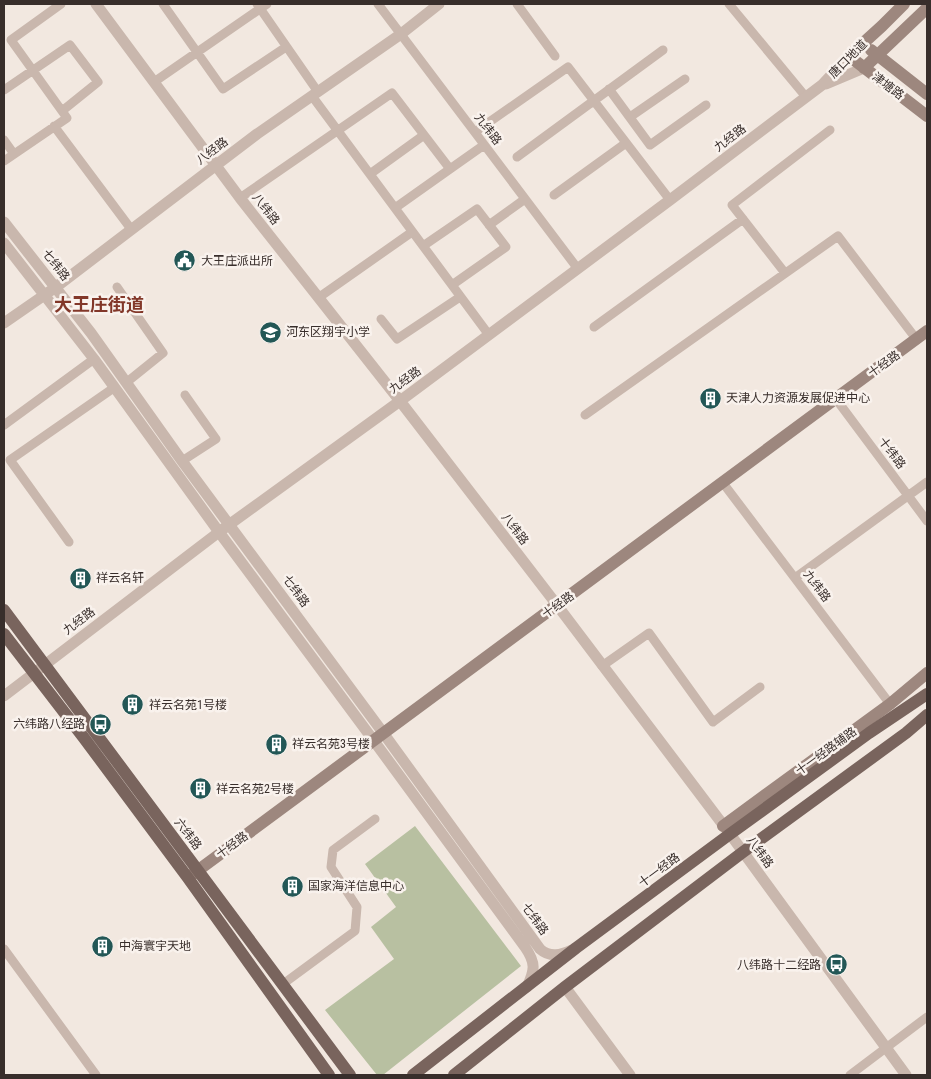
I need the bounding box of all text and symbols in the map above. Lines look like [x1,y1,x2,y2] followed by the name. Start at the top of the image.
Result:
[826,37,870,81] street label: 唐口地道
[869,70,907,102] street label: 津塘路
[472,110,504,148] street label: 九纬路
[711,122,749,154] street label: 九经路
[193,135,231,167] street label: 八经路
[249,191,283,227] street label: 八纬路
[39,247,73,283] street label: 七纬路
[173,249,197,273] public building icon: 大王庄派出所
[201,254,273,268] place label: 大王庄派出所
[54,294,144,315] district label: 大王庄街道
[258,320,282,344] school or university icon: 河东区翔宇小学
[286,325,370,339] place label: 河东区翔宇小学
[865,348,903,380] street label: 十经路
[386,364,424,396] street label: 九经路
[698,386,722,410] building icon: 天津人力资源发展促进中心
[726,391,870,405] place label: 天津人力资源发展促进中心
[876,434,908,472] street label: 十纬路
[499,510,531,548] street label: 八纬路
[68,566,92,590] building icon: 祥云名轩
[801,567,833,605] street label: 九纬路
[96,571,144,585] place label: 祥云名轩
[280,572,312,610] street label: 七纬路
[539,589,577,621] street label: 十经路
[60,605,98,637] street label: 九经路
[121,693,145,717] building icon: 祥云名苑1号楼
[149,698,227,712] place label: 祥云名苑1号楼
[89,712,113,736] bus stop icon: 六纬路八经路
[13,717,85,731] place label: 六纬路八经路
[793,724,859,778] street label: 十一经路辅路
[264,732,288,756] building icon: 祥云名苑3号楼
[292,737,370,751] place label: 祥云名苑3号楼
[188,777,212,801] building icon: 祥云名苑2号楼
[216,782,294,796] place label: 祥云名苑2号楼
[172,815,204,853] street label: 六纬路
[213,829,251,861] street label: 十经路
[744,833,776,871] street label: 八纬路
[636,850,682,890] street label: 十一经路
[280,874,304,898] building icon: 国家海洋信息中心
[308,879,404,893] place label: 国家海洋信息中心
[519,900,551,938] street label: 七纬路
[91,934,115,958] building icon: 中海寰宇天地
[119,939,191,953] place label: 中海寰宇天地
[825,953,849,977] bus stop icon: 八纬路十二经路
[737,958,821,972] place label: 八纬路十二经路

